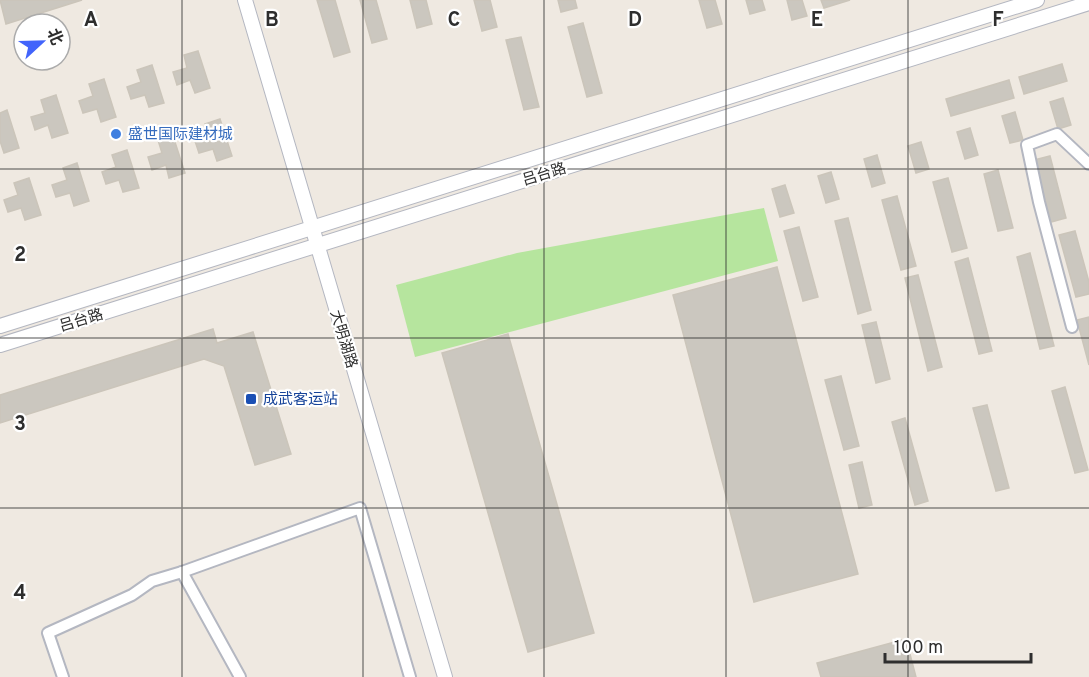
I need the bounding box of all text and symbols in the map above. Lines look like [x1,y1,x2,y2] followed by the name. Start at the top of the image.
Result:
[84,8,98,34] text: A
[265,8,279,34] text: B
[448,8,460,34] text: C
[628,8,642,34] text: D
[811,8,823,34] text: E
[992,8,1004,34] text: F
[12,12,72,72] north arrow
[42,26,66,48] text: 北
[128,125,233,145] place label: 盛世国际建材城
[109,127,123,141] marker: 盛世国际建材城
[520,160,569,191] street label: 吕台路
[14,243,26,269] text: 2
[57,306,106,337] street label: 吕台路
[325,308,360,371] street label: 大明湖路
[263,391,338,410] place label: 成武客运站
[244,392,258,406] marker: 成武客运站
[14,412,26,438] text: 3
[14,581,26,607] text: 4
[885,626,1030,664] scale bar
[894,637,943,660] text: 100 m

